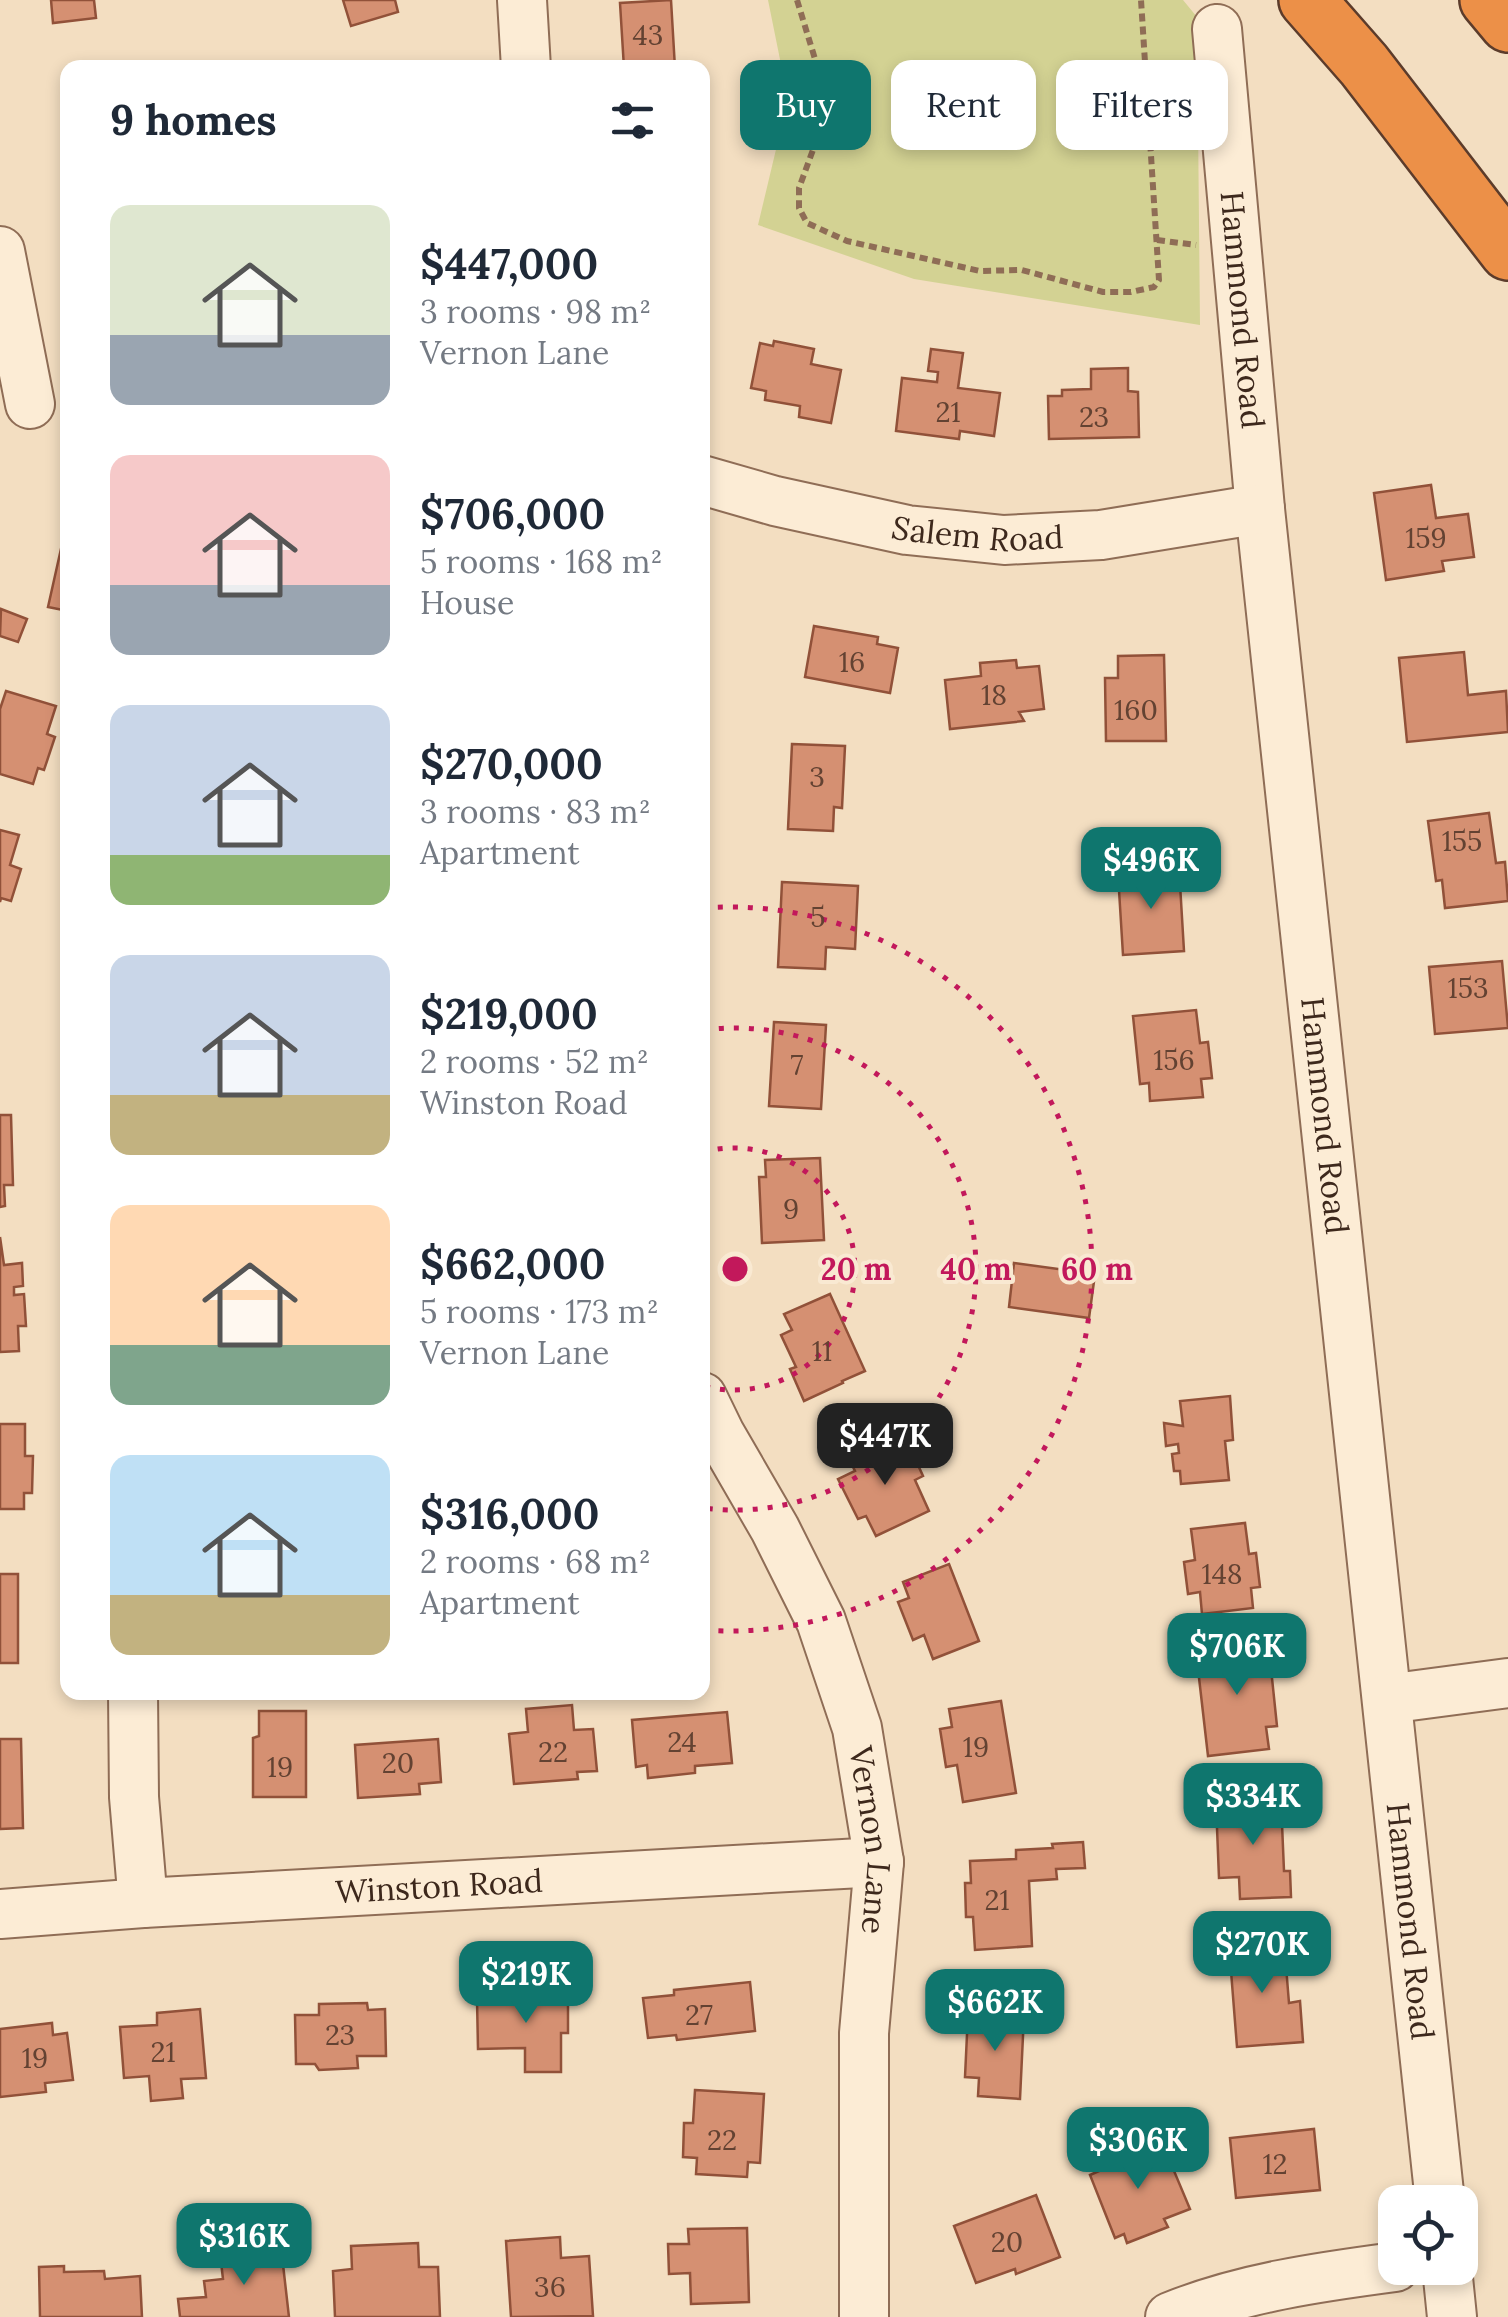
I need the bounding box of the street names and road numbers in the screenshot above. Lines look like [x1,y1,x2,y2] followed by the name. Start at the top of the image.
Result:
[1212,189,1274,430] street label: Hammond Road
[888,506,1064,561] street label: Salem Road
[1292,995,1358,1236] street label: Hammond Road
[840,1742,900,1936] street label: Vernon Lane
[1378,1800,1444,2042] street label: Hammond Road
[334,1860,544,1912] street label: Winston Road

